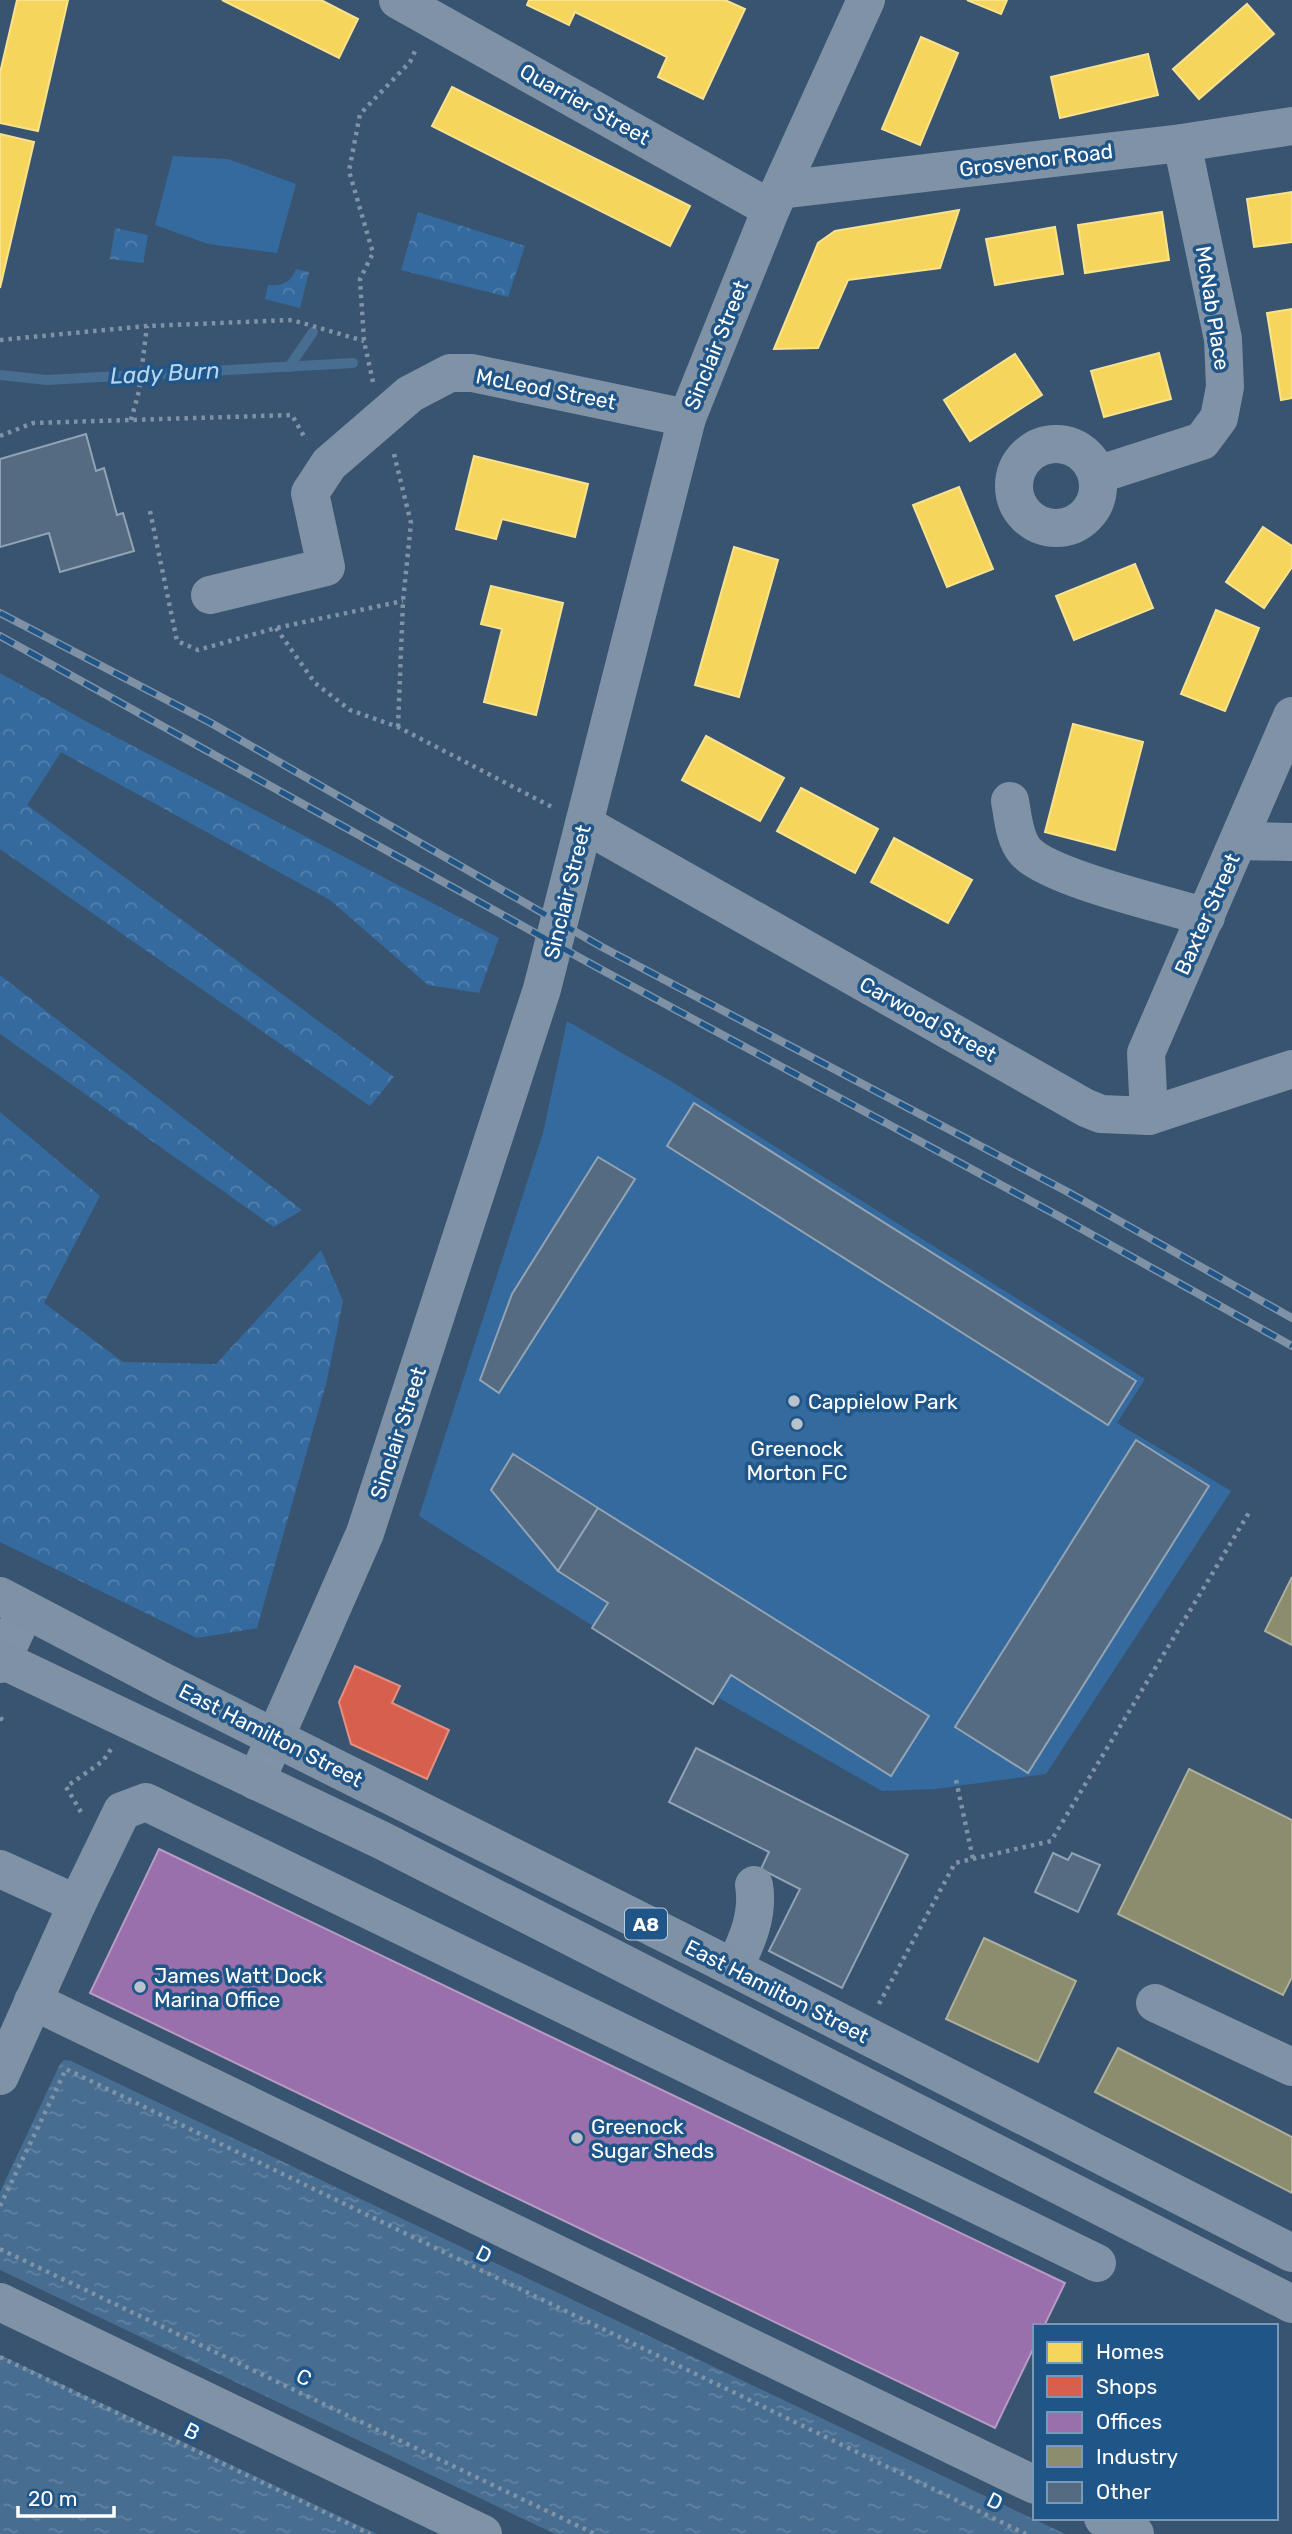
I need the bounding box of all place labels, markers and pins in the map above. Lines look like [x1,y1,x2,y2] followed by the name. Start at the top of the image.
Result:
[808,1389,958,1414] place label: Cappielow Park
[786,1393,802,1409] marker: Cappielow Park
[789,1416,805,1432] marker: Greenock Morton FC
[747,1436,848,1485] place label: Greenock Morton FC
[154,1963,323,2012] place label: James Watt Dock Marina Office
[132,1979,148,1995] marker: James Watt Dock Marina Office
[591,2114,714,2163] place label: Greenock Sugar Sheds
[569,2130,585,2146] marker: Greenock Sugar Sheds

